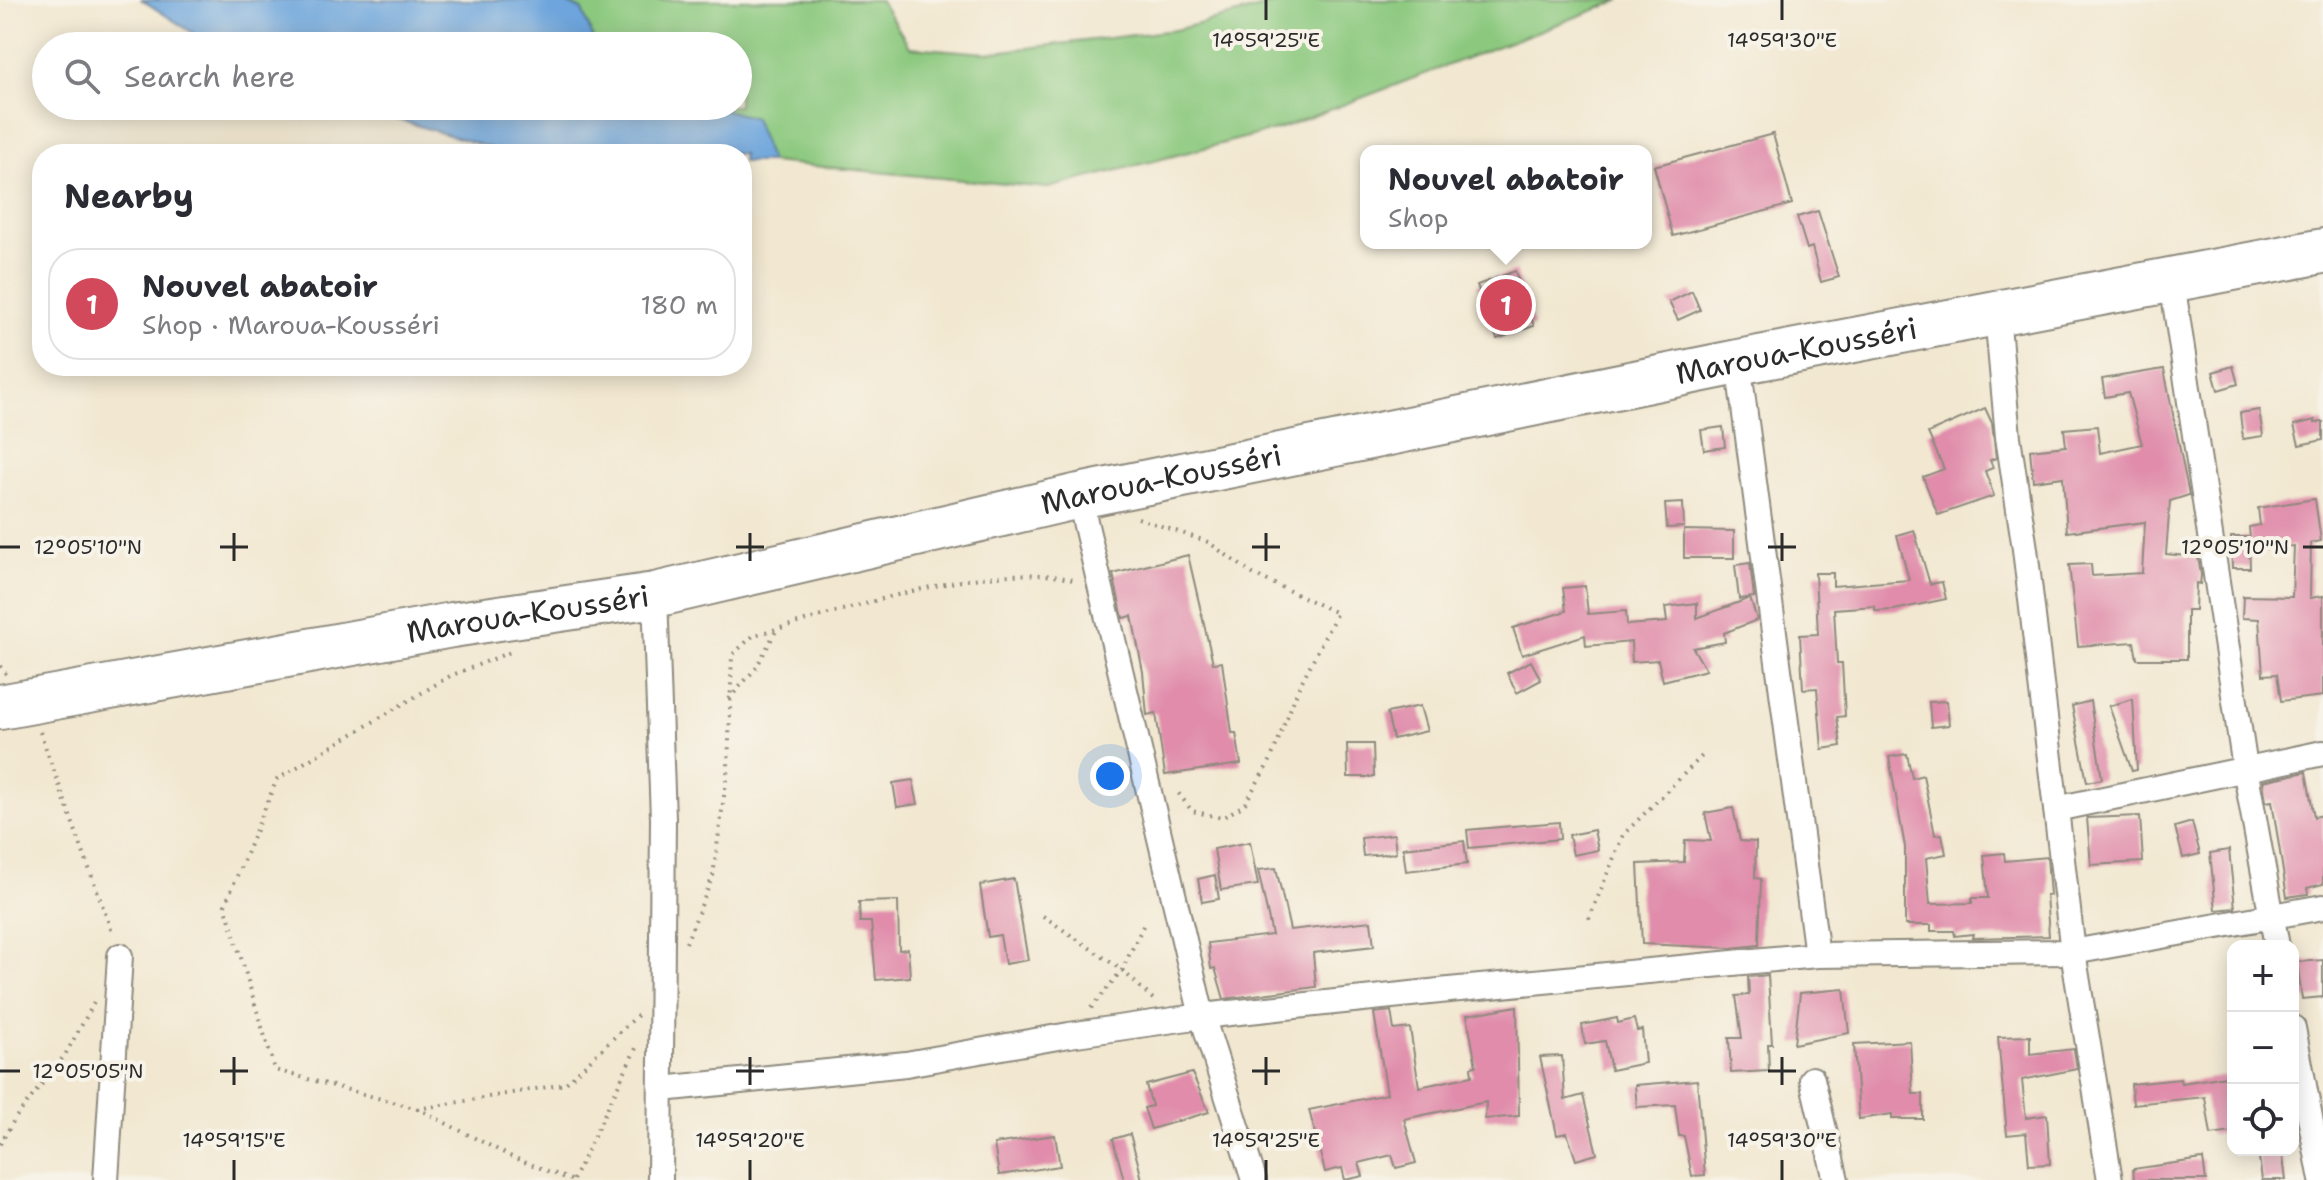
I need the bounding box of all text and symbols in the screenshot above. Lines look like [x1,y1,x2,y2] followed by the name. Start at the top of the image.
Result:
[1212,27,1320,53] text: 14°59'25"E
[1727,27,1837,53] text: 14°59'30"E
[32,32,752,120] search box
[60,54,104,98] icon: search
[124,56,295,97] text: Search here
[1360,145,1652,249] popup
[1388,159,1624,200] text: Nouvel abatoir
[64,173,194,219] text: Nearby
[1388,200,1449,235] text: Shop
[142,266,378,307] text: Nouvel abatoir
[1480,275,1532,335] pin: 1
[86,287,98,322] text: 1
[640,287,718,322] text: 180 m
[142,307,440,342] text: Shop · Maroua-Kousséri
[1672,307,1921,394] street label: Maroua-Kousséri
[1037,434,1285,524] street label: Maroua-Kousséri
[34,534,142,560] text: 12°05'10"N
[2181,534,2289,560] text: 12°05'10"N
[403,575,652,653] street label: Maroua-Kousséri
[1090,756,1130,796] your location
[2227,940,2299,1156] map controls
[2227,940,2299,1012] button: +
[2227,1012,2299,1084] button: −
[32,1058,144,1084] text: 12°05'05"N
[2227,1084,2299,1156] button: locate
[183,1127,285,1153] text: 14°59'15"E
[695,1127,805,1153] text: 14°59'20"E
[1212,1127,1320,1153] text: 14°59'25"E
[1727,1127,1837,1153] text: 14°59'30"E

